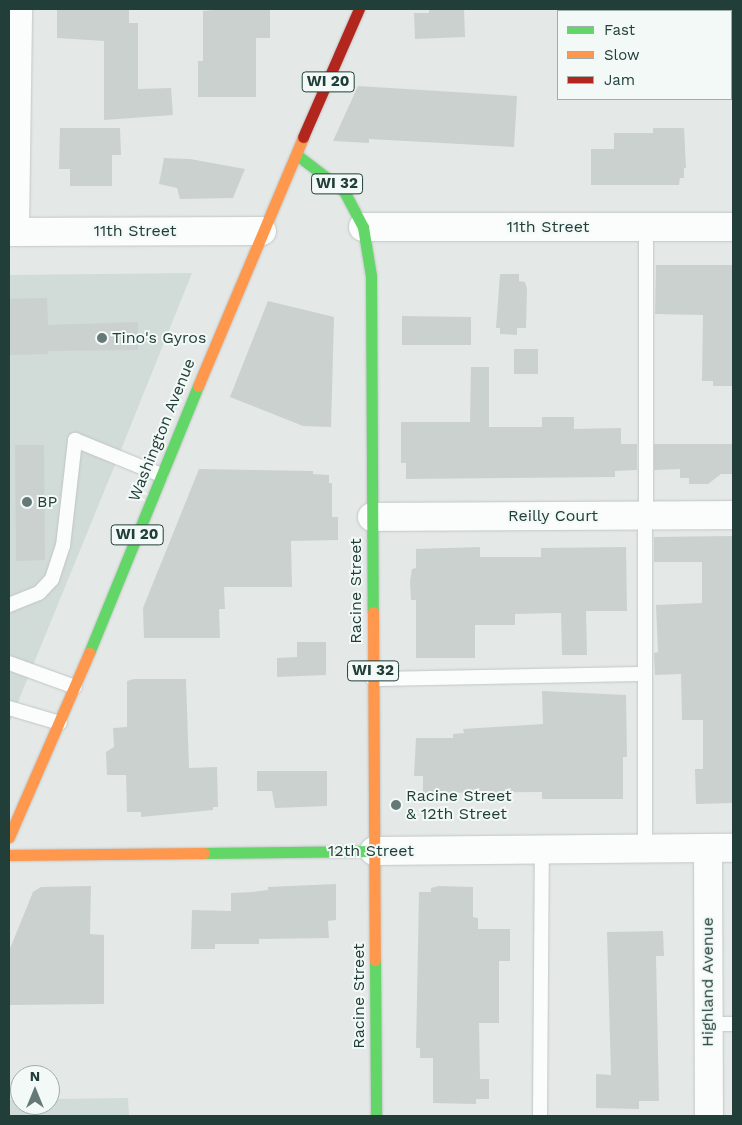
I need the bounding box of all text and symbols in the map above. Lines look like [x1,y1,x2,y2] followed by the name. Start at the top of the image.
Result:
[557,10,732,100] legend
[604,21,635,39] text: Fast
[604,46,640,64] text: Slow
[300,70,356,94] road number: WI 20
[604,71,635,89] text: Jam
[311,172,363,196] road number: WI 32
[507,217,589,237] street label: 11th Street
[94,221,176,241] street label: 11th Street
[112,328,206,348] place label: Tino's Gyros
[96,332,108,344] marker: Tino's Gyros
[124,355,200,505] street label: Washington Avenue
[37,492,57,512] place label: BP
[21,496,33,508] marker: BP
[508,506,598,526] street label: Reilly Court
[110,522,164,548] road number: WI 20
[346,538,366,644] street label: Racine Street
[347,658,399,684] road number: WI 32
[406,786,512,824] place label: Racine Street & 12th Street
[390,799,402,811] marker: Racine Street & 12th Street
[328,841,414,861] street label: 12th Street
[698,917,718,1047] street label: Highland Avenue
[349,943,369,1049] street label: Racine Street
[10,1065,60,1115] north arrow
[30,1068,40,1084] text: N

